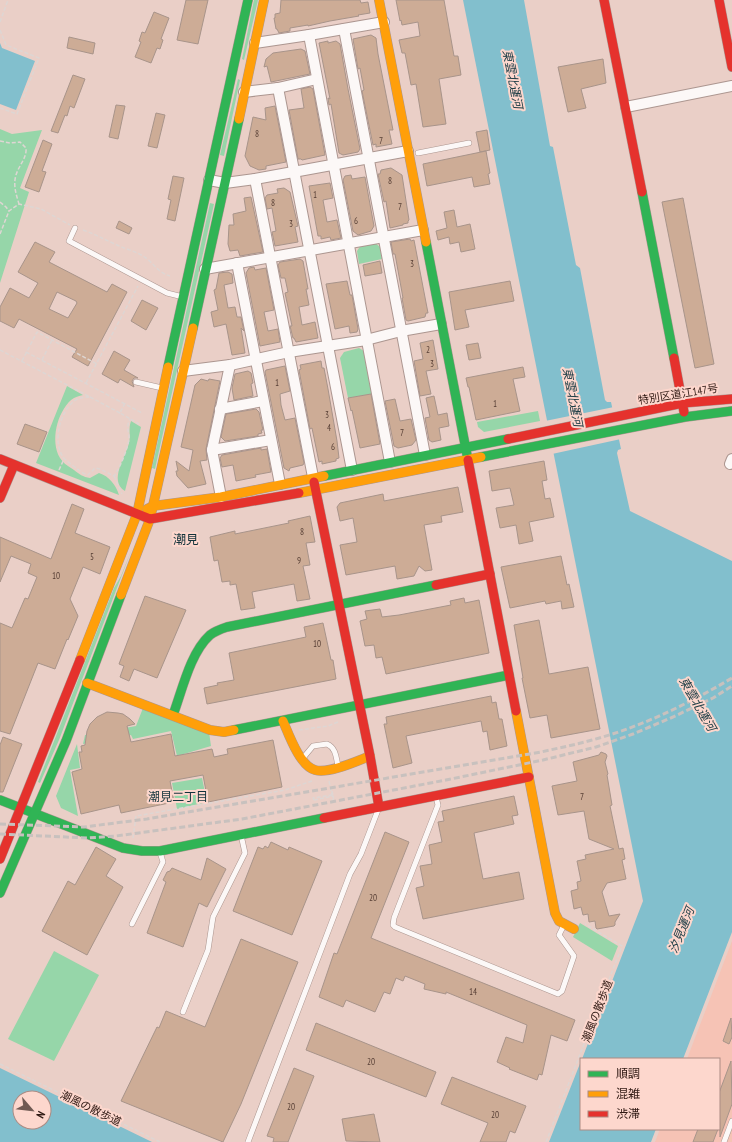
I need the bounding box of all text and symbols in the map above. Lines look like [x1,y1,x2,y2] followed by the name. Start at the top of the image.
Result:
[500,48,526,112] water label: 東雲北運河
[255,128,259,139] house number: 8
[379,135,383,146] house number: 7
[388,175,392,186] house number: 8
[313,189,317,200] house number: 1
[271,197,275,208] house number: 8
[398,201,402,212] house number: 7
[354,215,358,226] house number: 6
[289,218,293,229] house number: 3
[410,258,414,269] house number: 3
[426,344,430,355] house number: 2
[430,358,434,369] house number: 3
[560,366,586,430] water label: 東雲北運河
[275,377,279,388] house number: 1
[637,381,719,407] street label: 特別区道江147号
[493,398,497,409] house number: 1
[325,409,329,420] house number: 3
[327,422,331,433] house number: 4
[400,427,404,438] house number: 7
[331,441,335,452] house number: 6
[300,526,304,537] house number: 8
[173,531,199,548] district label: 潮見
[90,551,94,562] house number: 5
[297,555,301,566] house number: 9
[52,570,60,581] house number: 10
[313,638,321,649] house number: 10
[677,674,720,735] water label: 東雲北運河
[148,789,208,804] district label: 潮見二丁目
[580,791,584,802] house number: 7
[369,892,377,903] house number: 20
[665,903,698,955] water label: 汐見運河
[579,978,615,1044] street label: 潮風の散歩道
[469,986,477,997] house number: 14
[367,1056,375,1067] house number: 20
[580,1058,720,1130] legend
[616,1066,640,1081] text: 順調
[616,1086,640,1101] text: 混雑
[58,1087,124,1129] street label: 潮風の散歩道
[12,1090,52,1130] north arrow
[287,1101,295,1112] house number: 20
[616,1106,640,1121] text: 渋滞
[33,1109,48,1121] text: N
[491,1109,499,1120] house number: 20

